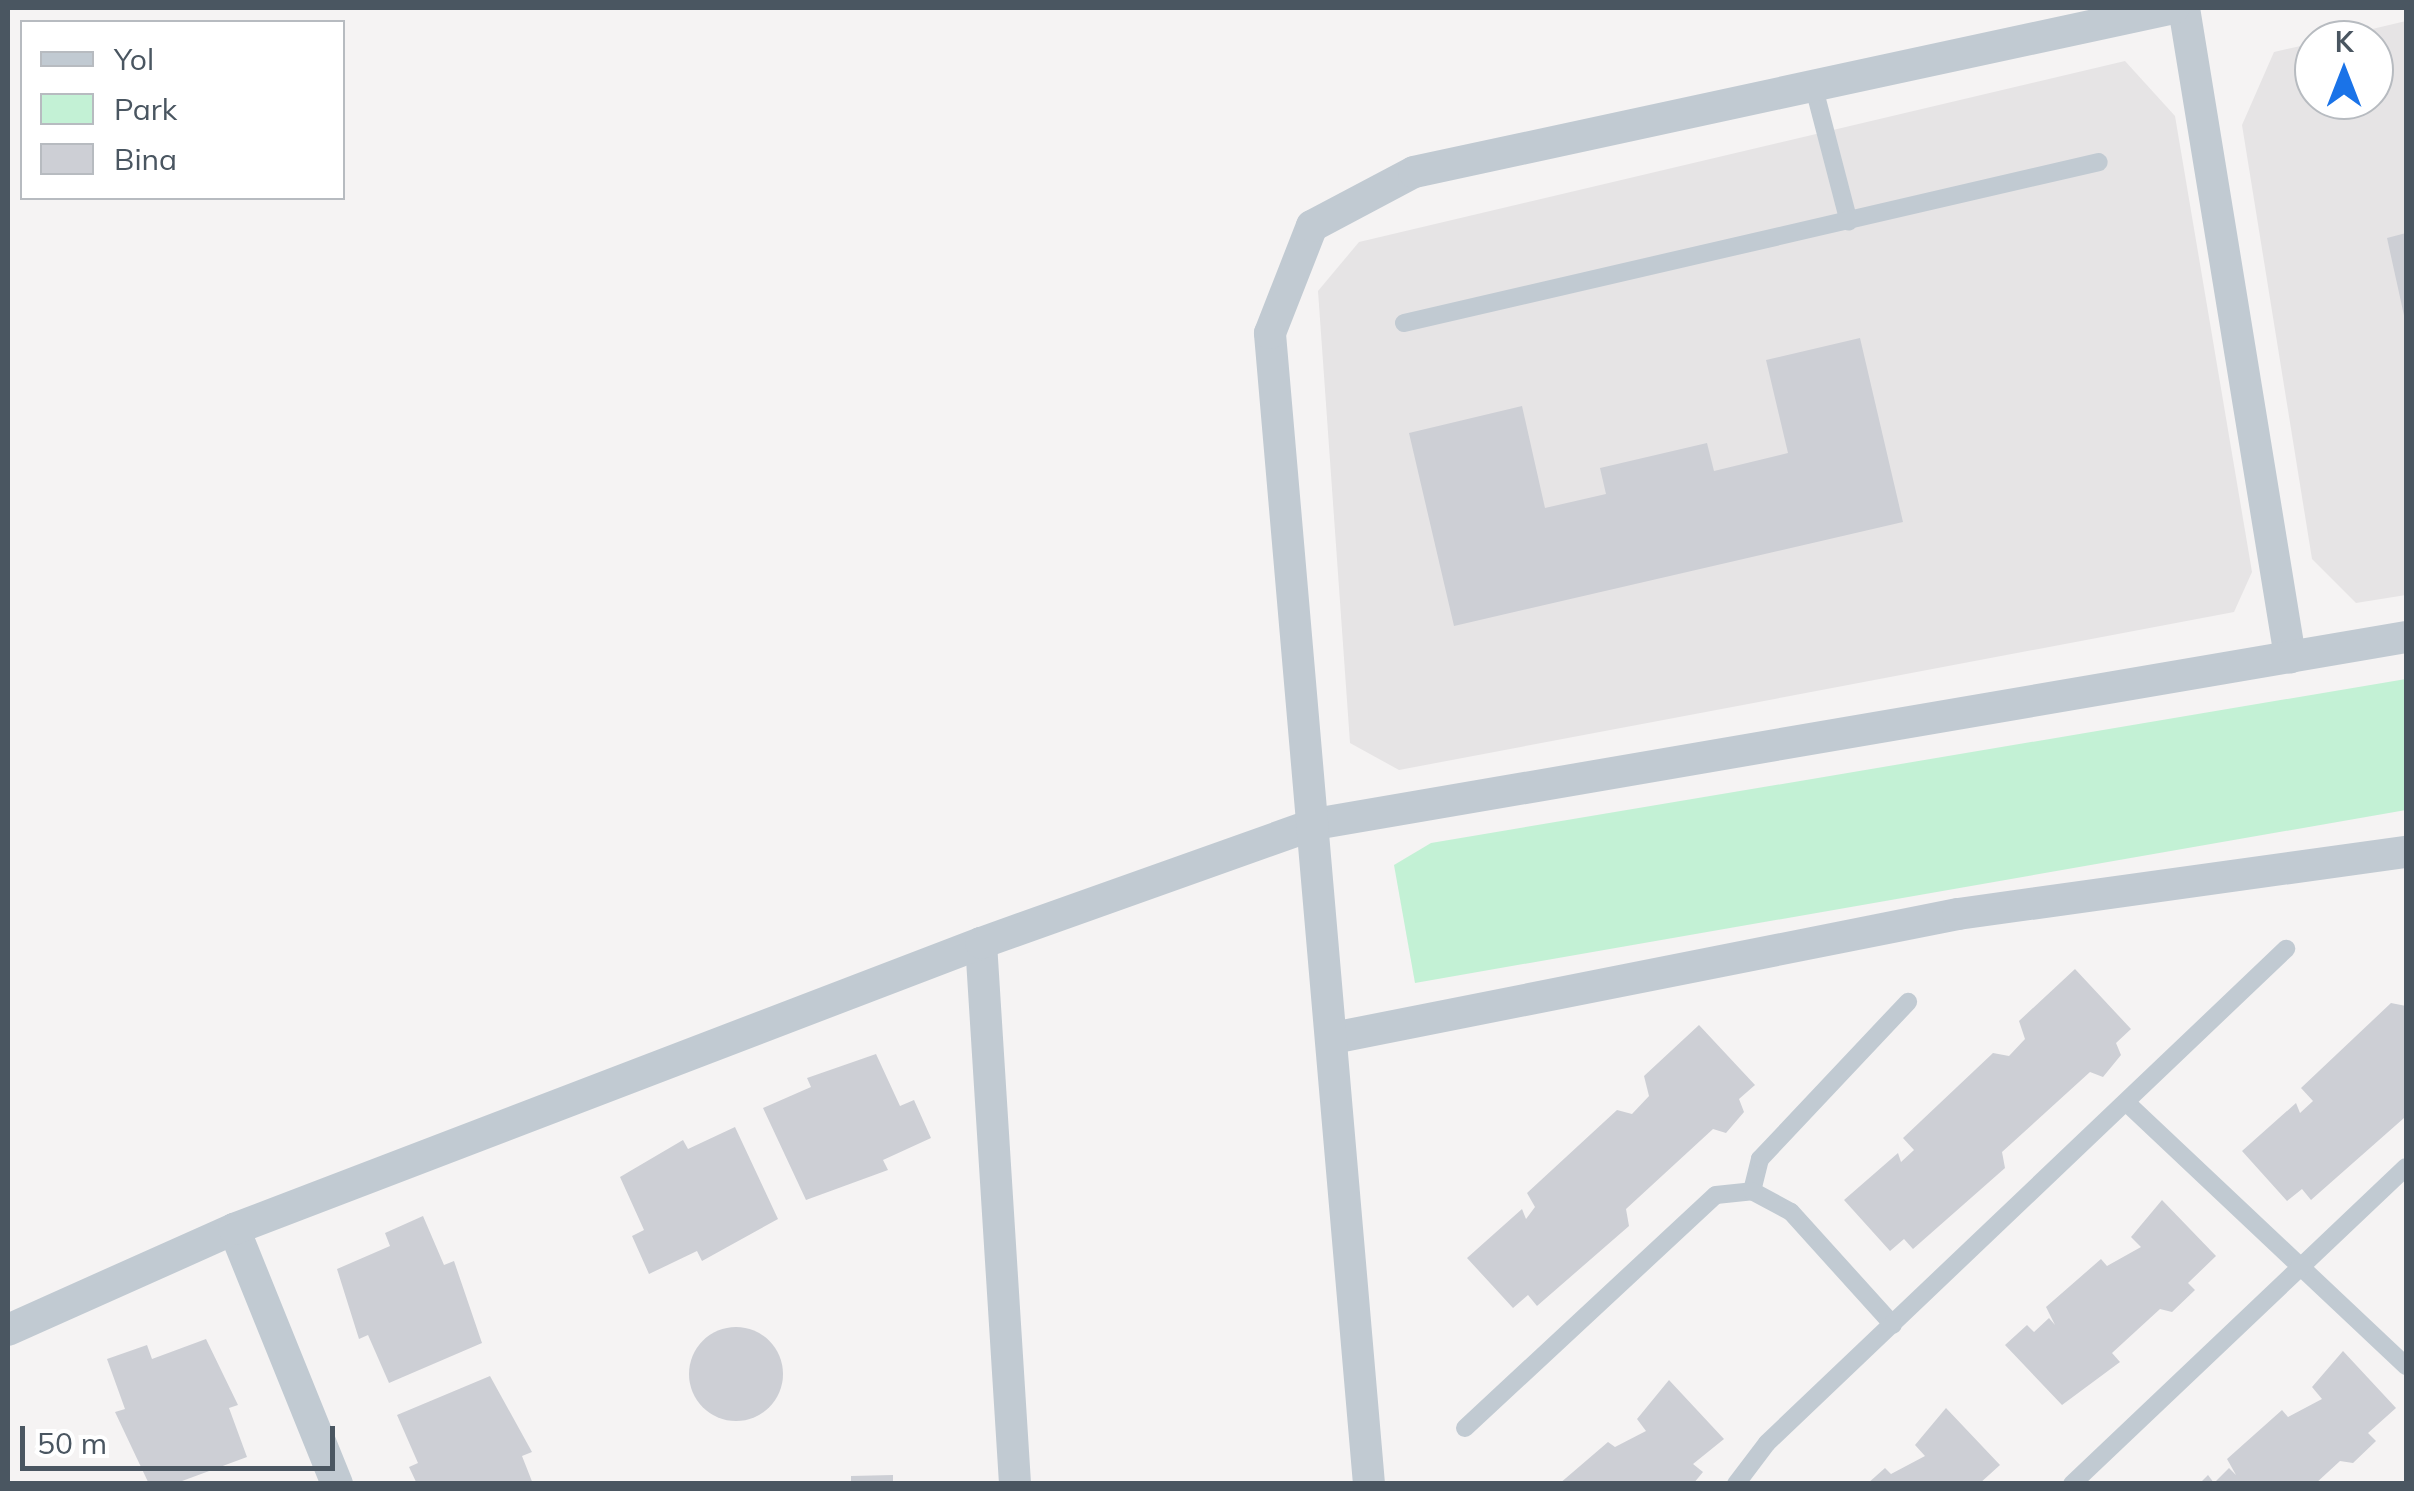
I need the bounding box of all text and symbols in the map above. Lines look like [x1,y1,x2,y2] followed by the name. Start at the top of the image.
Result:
[20,20,345,200] legend
[2294,20,2394,120] north arrow
[2335,24,2353,59] text: K
[114,40,154,78] text: Yol
[114,90,177,128] text: Park
[114,140,177,178] text: Bina
[25,1406,340,1468] scale bar
[37,1424,107,1462] text: 50 m

